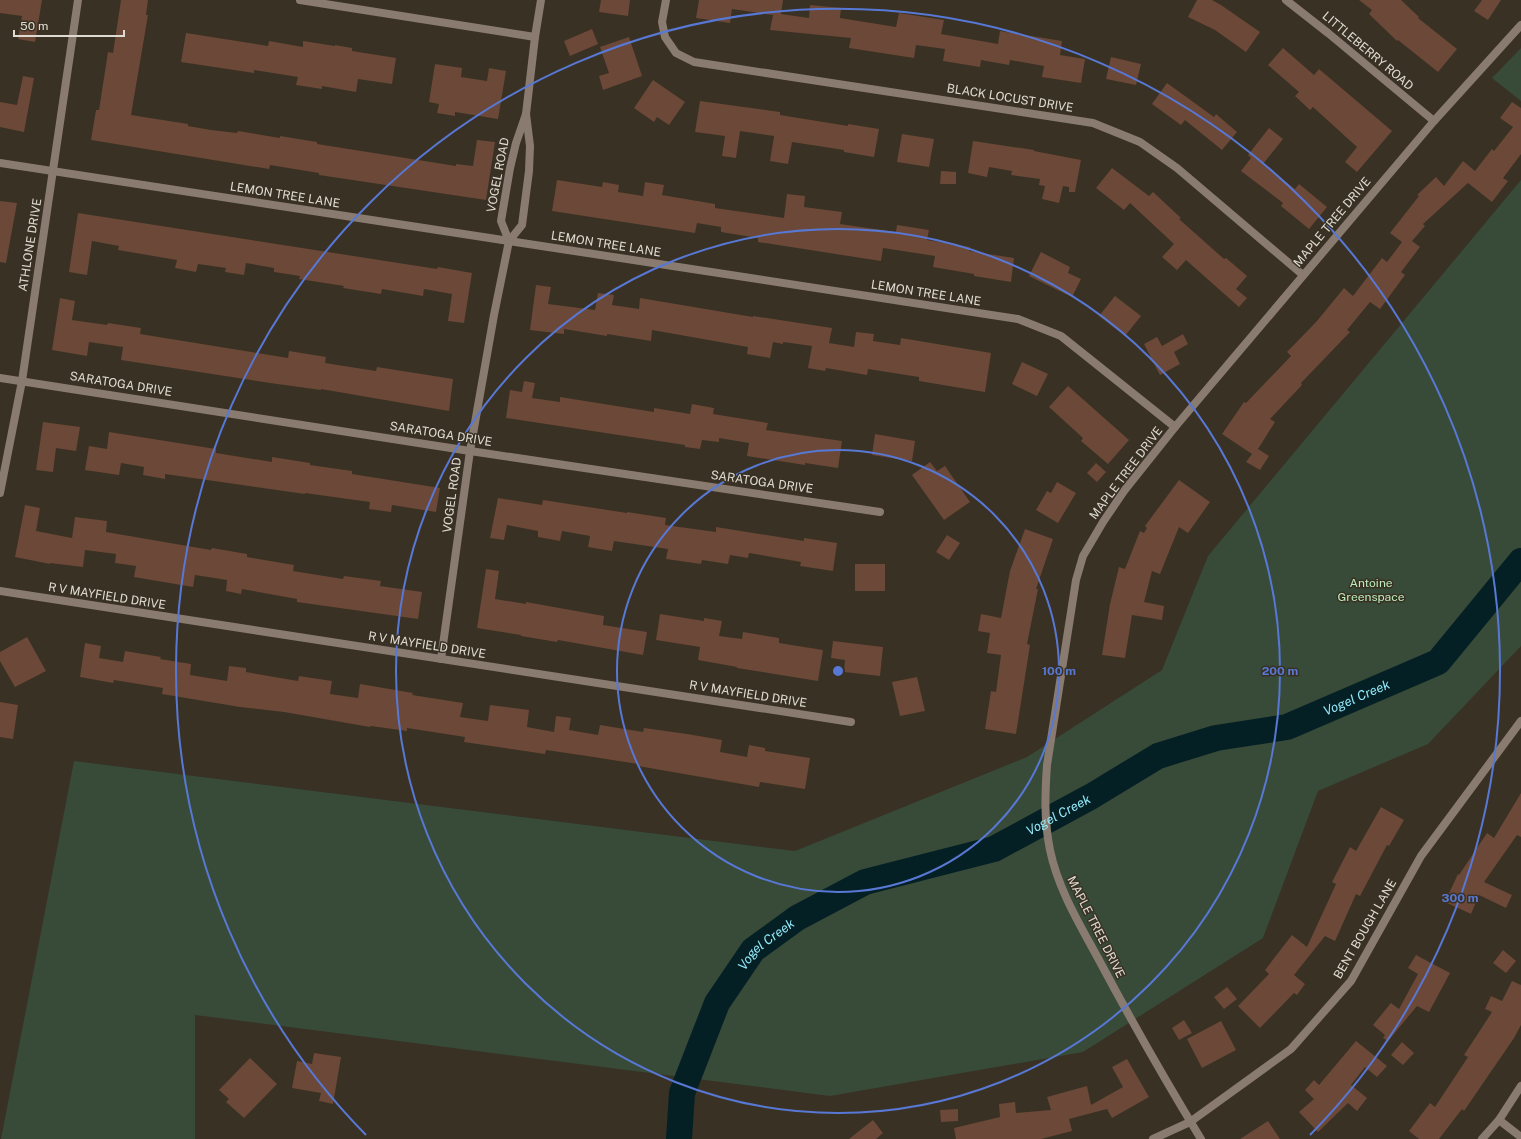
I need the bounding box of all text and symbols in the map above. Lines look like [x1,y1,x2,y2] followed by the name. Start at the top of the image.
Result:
[1320,9,1416,93] street label: LITTLEBERRY ROAD
[14,12,124,38] scale bar
[20,19,48,33] text: 50 m
[946,81,1074,115] street label: BLACK LOCUST DRIVE
[484,136,512,214] street label: VOGEL ROAD
[1290,174,1374,270] street label: MAPLE TREE DRIVE
[229,179,341,211] street label: LEMON TREE LANE
[16,197,44,293] street label: ATHLONE DRIVE
[550,228,662,260] street label: LEMON TREE LANE
[870,277,982,309] street label: LEMON TREE LANE
[69,369,173,399] street label: SARATOGA DRIVE
[389,419,493,449] street label: SARATOGA DRIVE
[1087,424,1165,522] street label: MAPLE TREE DRIVE
[440,456,464,534] street label: VOGEL ROAD
[710,468,814,496] street label: SARATOGA DRIVE
[1338,576,1405,604] park label: Antoine Greenspace
[47,580,167,612] street label: R V MAYFIELD DRIVE
[367,629,487,661] street label: R V MAYFIELD DRIVE
[831,664,845,678] centre of rings
[1042,664,1076,678] text: 100 m
[1262,664,1298,678] text: 200 m
[1321,676,1392,718] water label: Vogel Creek
[688,678,808,710] street label: R V MAYFIELD DRIVE
[1023,791,1093,838] water label: Vogel Creek
[1064,874,1128,980] street label: MAPLE TREE DRIVE
[1331,877,1399,981] street label: BENT BOUGH LANE
[1442,891,1479,905] text: 300 m
[734,915,797,973] water label: Vogel Creek

